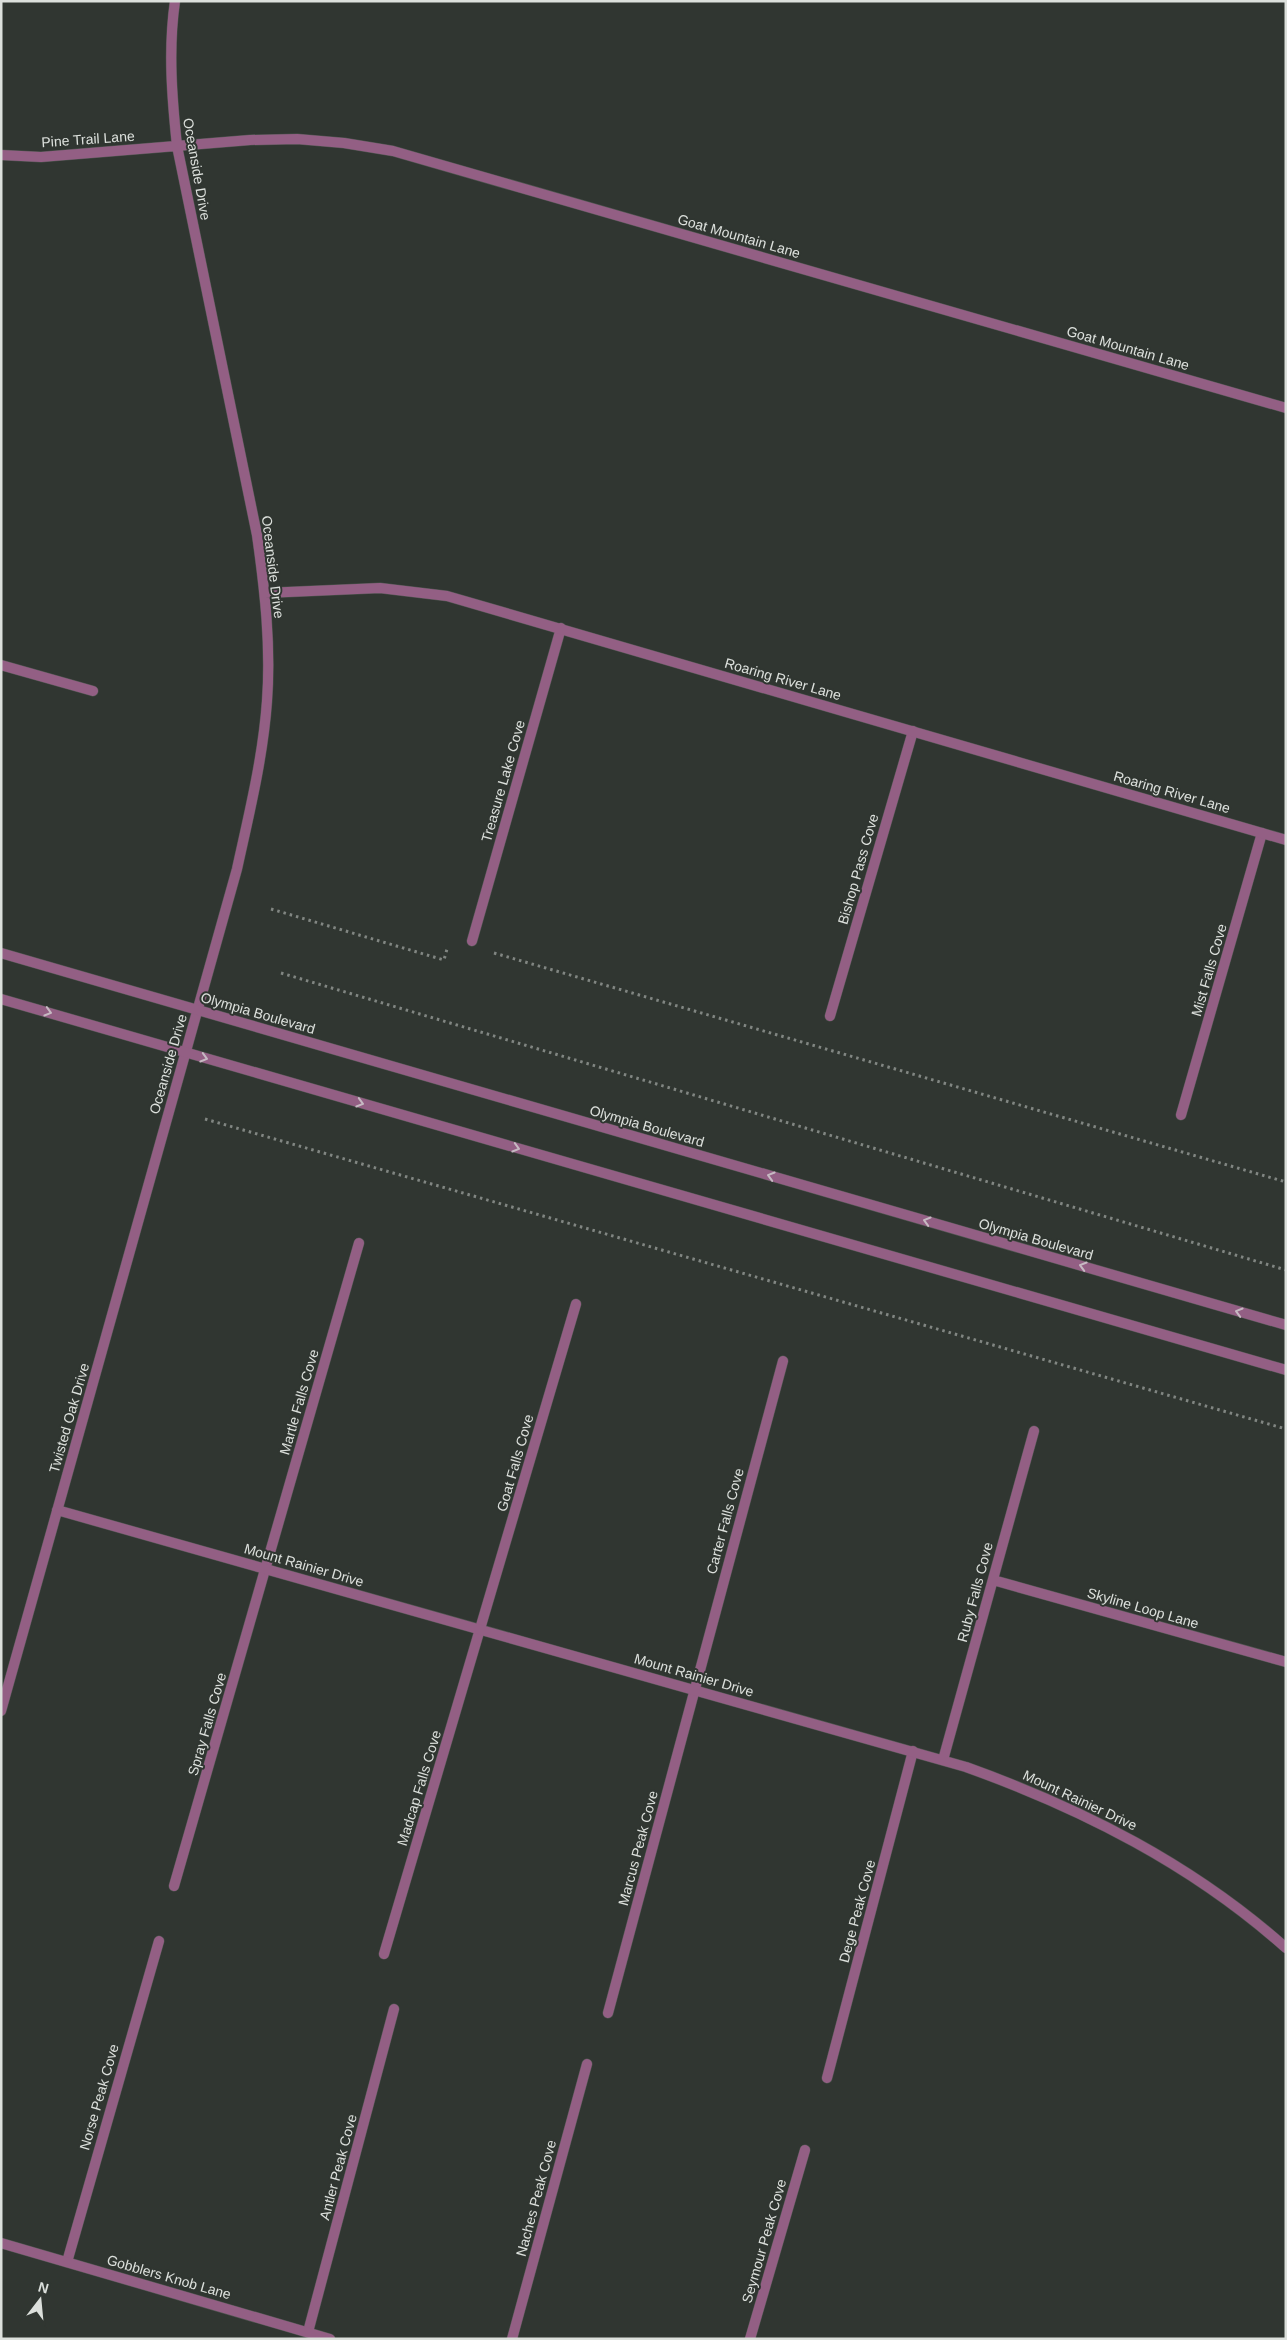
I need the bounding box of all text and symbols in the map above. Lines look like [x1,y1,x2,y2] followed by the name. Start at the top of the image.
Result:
[180,117,214,222] street label: Oceanside Drive
[41,128,135,150] street label: Pine Trail Lane
[676,211,802,261] street label: Goat Mountain Lane
[1065,323,1191,373] street label: Goat Mountain Lane
[259,515,287,620] street label: Oceanside Drive
[723,655,843,703] street label: Roaring River Lane
[478,718,528,844] street label: Treasure Lake Cove
[1112,768,1232,816] street label: Roaring River Lane
[835,812,882,926] street label: Bishop Pass Cove
[1188,922,1230,1018] street label: Mist Falls Cove
[199,989,317,1037] street label: Olympia Boulevard
[43,1007,52,1017] one-way arrow
[146,1012,190,1116] street label: Oceanside Drive
[200,1052,208,1062] one-way arrow
[356,1097,364,1107] one-way arrow
[588,1102,706,1150] street label: Olympia Boulevard
[512,1142,520,1152] one-way arrow
[766,1171,775,1182] one-way arrow
[977,1215,1095,1263] street label: Olympia Boulevard
[923,1217,931,1227] one-way arrow
[1079,1262,1087,1272] one-way arrow
[1235,1307,1244,1317] one-way arrow
[276,1347,322,1457] street label: Martle Falls Cove
[46,1361,92,1475] street label: Twisted Oak Drive
[493,1412,537,1513] street label: Goat Falls Cove
[703,1466,747,1576] street label: Carter Falls Cove
[242,1540,366,1590] street label: Mount Rainier Drive
[954,1540,996,1644] street label: Ruby Falls Cove
[1085,1584,1201,1632] street label: Skyline Loop Lane
[632,1650,756,1700] street label: Mount Rainier Drive
[185,1670,229,1777] street label: Spray Falls Cove
[394,1728,444,1848] street label: Madcap Falls Cove
[1021,1767,1140,1833] street label: Mount Rainier Drive
[615,1789,661,1907] street label: Marcus Peak Cove
[836,1858,878,1964] street label: Dege Peak Cove
[76,2042,122,2152] street label: Norse Peak Cove
[316,2112,360,2222] street label: Antler Peak Cove
[513,2138,559,2258] street label: Naches Peak Cove
[739,2177,789,2305] street label: Seymour Peak Cove
[105,2252,233,2302] street label: Gobblers Knob Lane
[15,2275,65,2325] north arrow
[37,2278,51,2297] text: N

